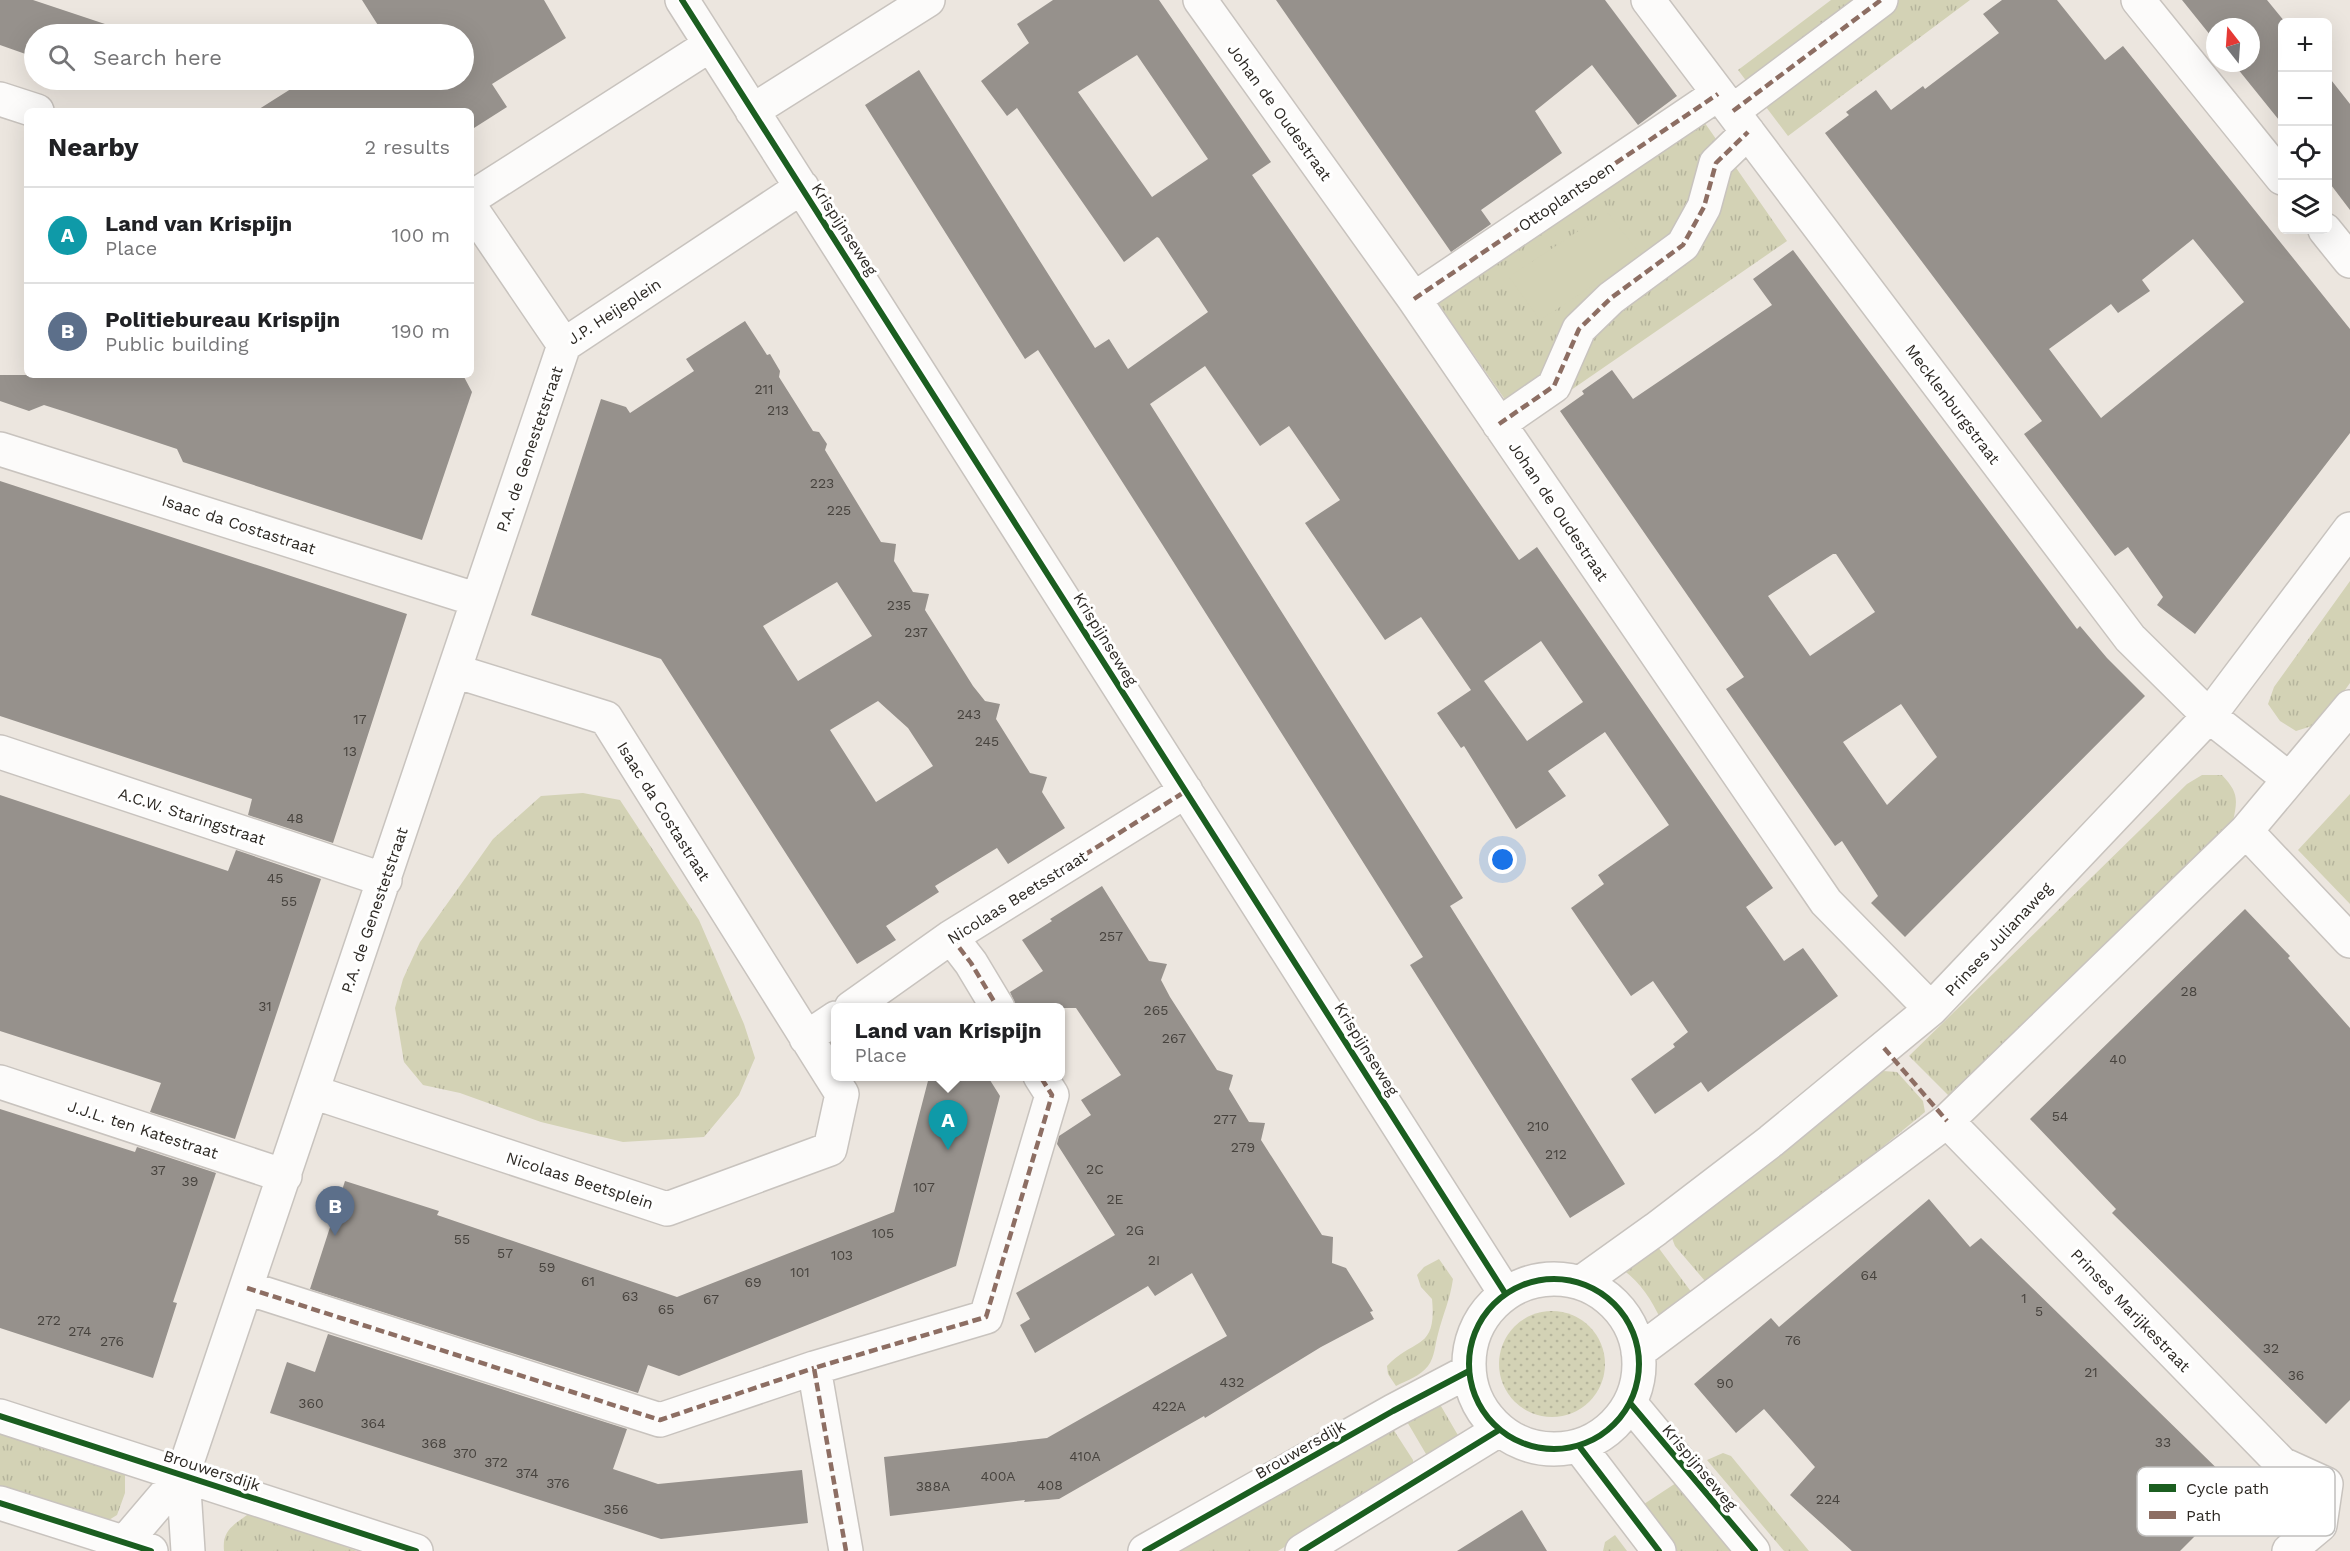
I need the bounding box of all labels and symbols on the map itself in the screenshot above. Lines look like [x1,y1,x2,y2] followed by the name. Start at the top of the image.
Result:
[2206,18,2260,72] north arrow
[1224,40,1336,185] street label: Johan de Oudestraat
[1515,157,1618,235] street label: Ottoplantsoen
[808,179,882,280] street label: Krispijnseweg
[564,274,664,349] street label: J.P. Heijeplein
[1901,341,2004,468] street label: Mecklenburgstraat
[492,363,567,535] street label: P.A. de Genestetstraat
[754,381,774,397] house number: 211
[767,402,789,418] house number: 213
[1505,438,1613,585] street label: Johan de Oudestraat
[810,475,834,491] house number: 223
[160,491,318,558] street label: Isaac da Costastraat
[827,502,851,518] house number: 225
[1069,589,1142,690] street label: Krispijnseweg
[887,597,911,613] house number: 235
[904,624,928,640] house number: 237
[957,706,981,722] house number: 243
[353,711,367,727] house number: 17
[975,733,999,749] house number: 245
[613,738,714,885] street label: Isaac da Costastraat
[343,743,357,759] house number: 13
[116,784,268,849] street label: A.C.W. Staringstraat
[286,810,304,826] house number: 48
[337,824,412,996] street label: P.A. de Genestetstraat
[1488,845,1517,874] your location
[944,846,1091,948] street label: Nicolaas Beetsstraat
[267,870,283,886] house number: 45
[1941,878,2056,1000] street label: Prinses Julianaweg
[281,893,297,909] house number: 55
[1099,928,1123,944] house number: 257
[2181,983,2197,999] house number: 28
[258,998,272,1014] house number: 31
[1330,999,1403,1100] street label: Krispijnseweg
[1144,1002,1168,1018] house number: 265
[1162,1030,1186,1046] house number: 267
[2109,1051,2127,1067] house number: 40
[65,1096,221,1163] street label: J.J.L. ten Katestraat
[928,1100,968,1150] pin: A
[2052,1108,2068,1124] house number: 54
[1213,1111,1237,1127] house number: 277
[1527,1118,1549,1134] house number: 210
[1231,1139,1255,1155] house number: 279
[1545,1146,1567,1162] house number: 212
[504,1148,656,1213] street label: Nicolaas Beetsplein
[1086,1161,1104,1177] house number: 2C
[150,1162,166,1178] house number: 37
[182,1173,198,1189] house number: 39
[913,1179,935,1195] house number: 107
[316,1186,354,1236] pin: B
[1106,1191,1124,1207] house number: 2E
[1126,1222,1144,1238] house number: 2G
[872,1225,894,1241] house number: 105
[454,1231,470,1247] house number: 55
[497,1245,513,1261] house number: 57
[2067,1245,2195,1376] street label: Prinses Marijkestraat
[831,1247,853,1263] house number: 103
[1148,1252,1160,1268] house number: 2I
[539,1259,555,1275] house number: 59
[790,1264,810,1280] house number: 101
[1860,1267,1878,1283] house number: 64
[581,1273,595,1289] house number: 61
[744,1274,762,1290] house number: 69
[622,1288,638,1304] house number: 63
[2021,1290,2027,1306] house number: 1
[703,1291,719,1307] house number: 67
[658,1301,674,1317] house number: 65
[2035,1303,2043,1319] house number: 5
[37,1312,61,1328] house number: 272
[68,1323,92,1339] house number: 274
[1785,1332,1801,1348] house number: 76
[100,1333,124,1349] house number: 276
[2263,1340,2279,1356] house number: 32
[2084,1364,2098,1380] house number: 21
[2288,1367,2304,1383] house number: 36
[1220,1374,1244,1390] house number: 432
[1716,1375,1734,1391] house number: 90
[298,1395,324,1411] house number: 360
[1152,1398,1186,1414] house number: 422A
[360,1415,386,1431] house number: 364
[1252,1416,1349,1483] street label: Brouwersdijk
[1658,1420,1741,1515] street label: Krispijnseweg
[2155,1434,2171,1450] house number: 33
[421,1435,447,1451] house number: 368
[453,1445,477,1461] house number: 370
[161,1446,263,1495] street label: Brouwersdijk
[1069,1448,1101,1464] house number: 410A
[484,1454,508,1470] house number: 372
[515,1465,539,1481] house number: 374
[2137,1467,2335,1536] legend
[980,1468,1016,1484] house number: 400A
[546,1475,570,1491] house number: 376
[1037,1477,1063,1493] house number: 408
[916,1478,950,1494] house number: 388A
[2186,1479,2269,1498] text: Cycle path
[1816,1491,1840,1507] house number: 224
[604,1501,628,1517] house number: 356
[2186,1506,2221,1525] text: Path

